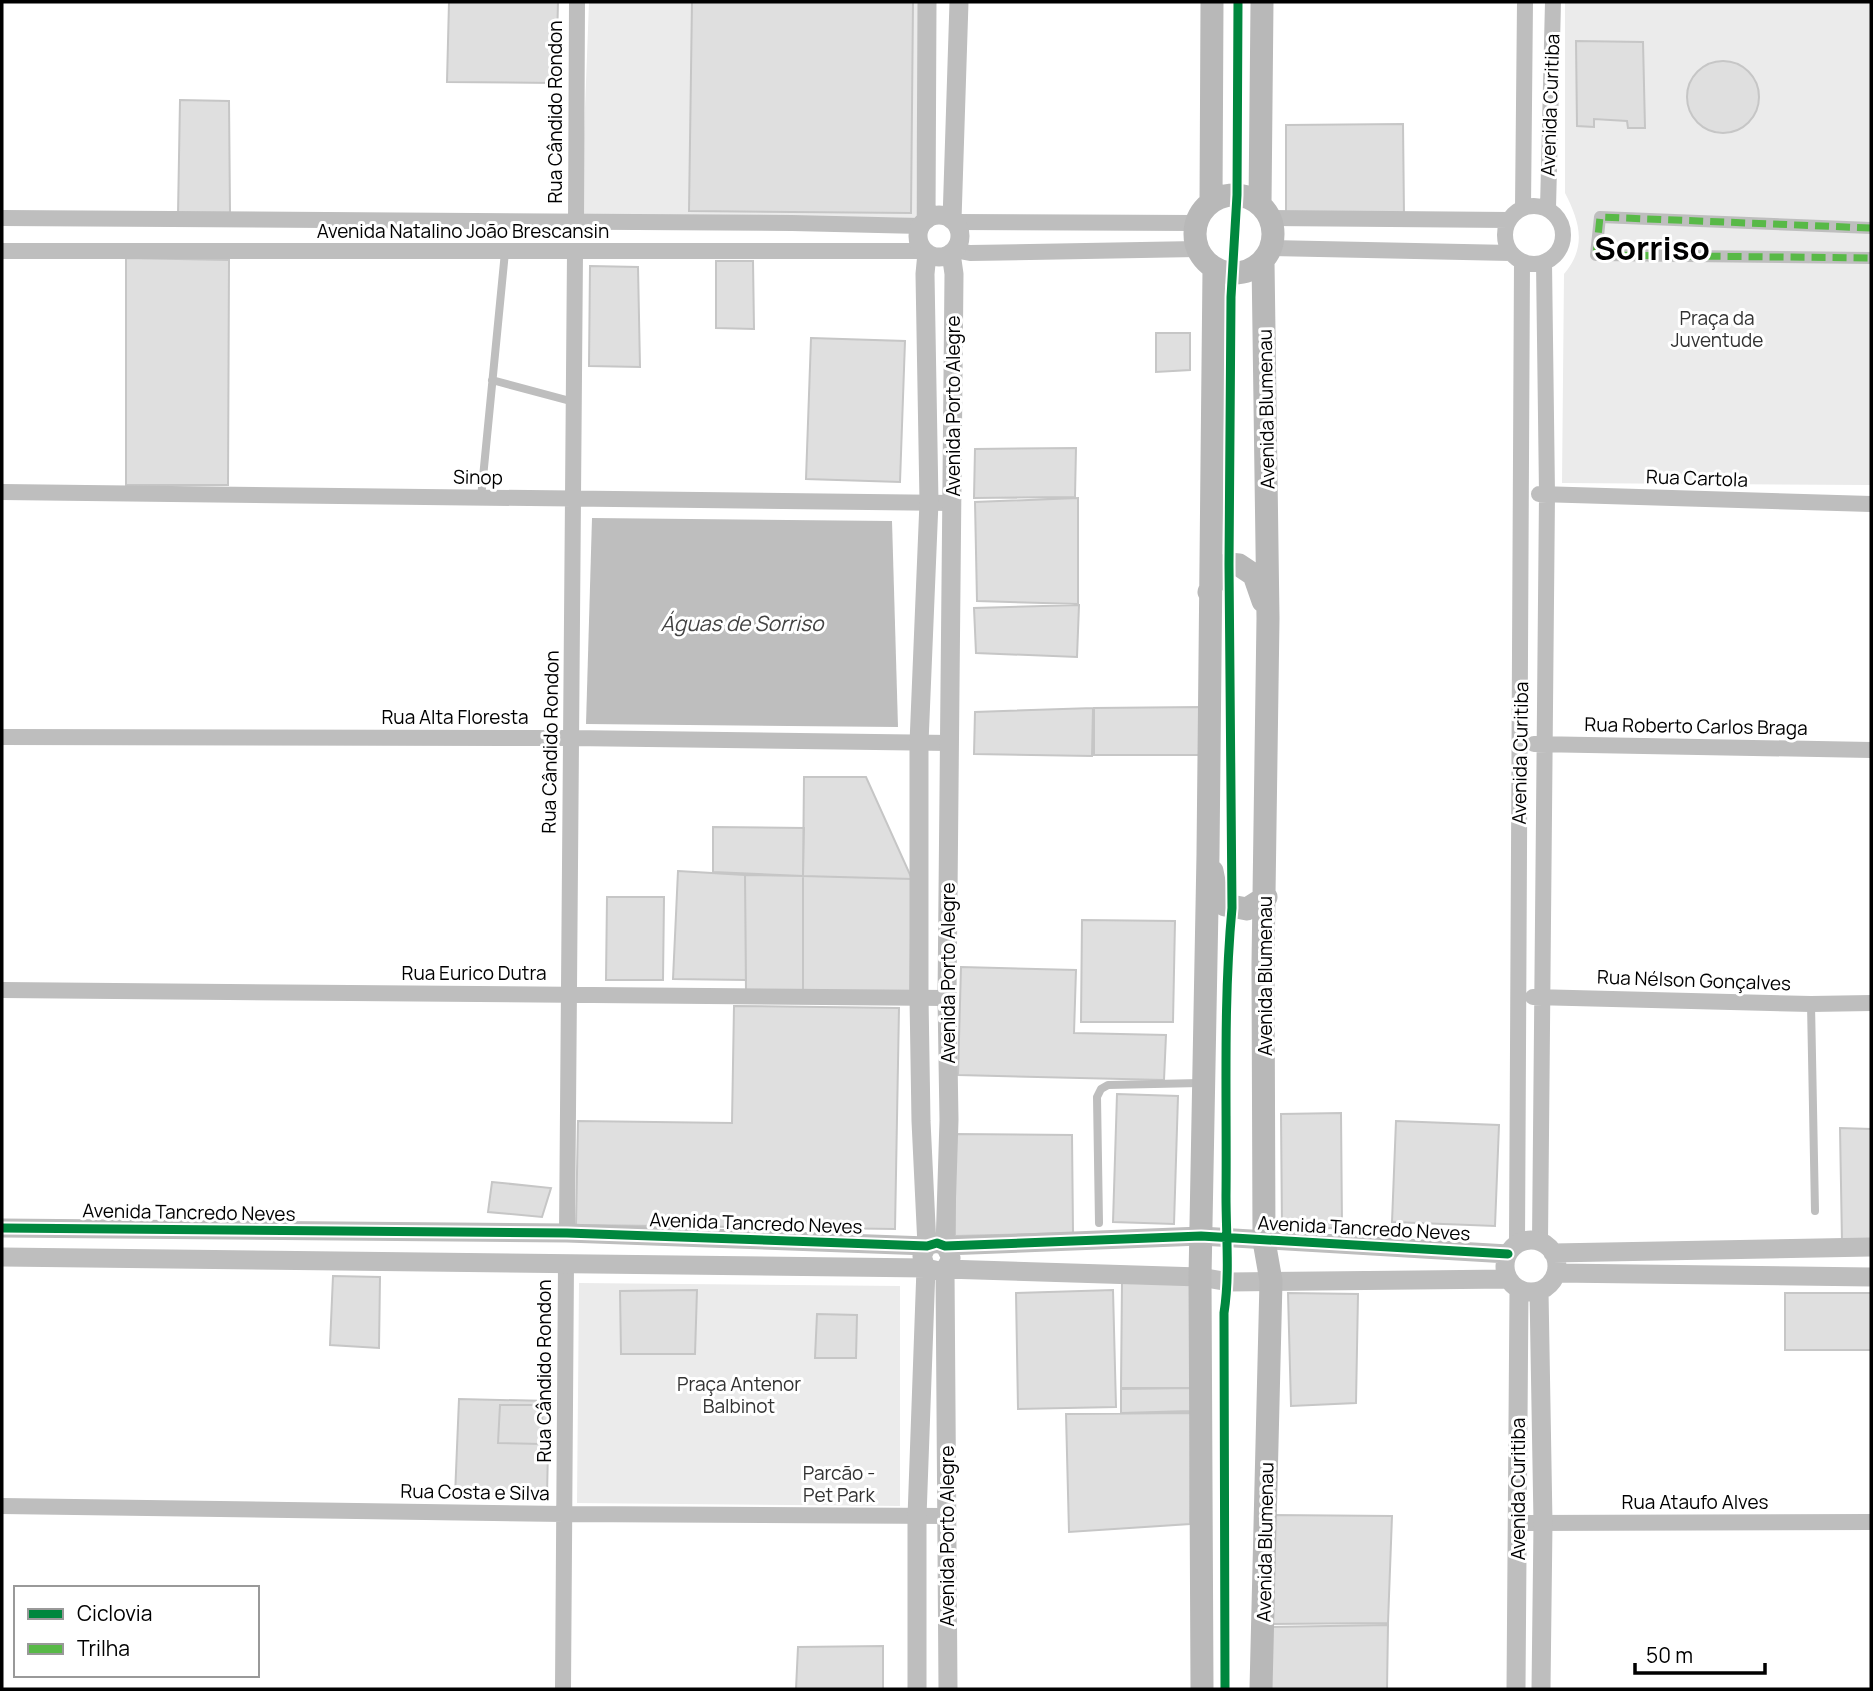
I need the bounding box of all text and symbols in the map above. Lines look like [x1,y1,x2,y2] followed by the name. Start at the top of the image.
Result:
[542,20,568,204] street label: Rua Cândido Rondon
[1535,33,1565,177] street label: Avenida Curitiba
[317,218,609,244] street label: Avenida Natalino João Brescansin
[1594,225,1710,270] district label: Sorriso
[1671,305,1763,353] park label: Praça da Juventude
[940,315,966,497] street label: Avenida Porto Alegre
[1252,329,1280,489] street label: Avenida Blumenau
[1646,463,1748,493] street label: Rua Cartola
[453,464,503,490] street label: Sinop
[661,609,825,637] water label: Águas de Sorriso
[535,650,565,834] street label: Rua Cândido Rondon
[1506,681,1534,825] street label: Avenida Curitiba
[381,704,529,730] street label: Rua Alta Floresta
[1584,711,1808,741] street label: Rua Roberto Carlos Braga
[935,882,961,1064] street label: Avenida Porto Alegre
[1252,896,1278,1056] street label: Avenida Blumenau
[402,960,546,986] street label: Rua Eurico Dutra
[1597,964,1791,996] street label: Rua Nélson Gonçalves
[82,1197,296,1227] street label: Avenida Tancredo Neves
[649,1206,863,1240] street label: Avenida Tancredo Neves
[1257,1209,1471,1247] street label: Avenida Tancredo Neves
[531,1279,557,1463] street label: Rua Cândido Rondon
[677,1371,801,1419] park label: Praça Antenor Balbinot
[1505,1418,1531,1560] street label: Avenida Curitiba
[934,1445,960,1627] street label: Avenida Porto Alegre
[803,1460,875,1508] park label: Parcão - Pet Park
[1251,1462,1279,1622] street label: Avenida Blumenau
[400,1478,550,1506] street label: Rua Costa e Silva
[1622,1489,1768,1515] street label: Rua Ataufo Alves
[14,1586,259,1677] legend
[77,1599,152,1627] text: Ciclovia
[1635,1632,1764,1676] scale bar
[77,1634,130,1662] text: Trilha
[1646,1641,1693,1669] text: 50 m

